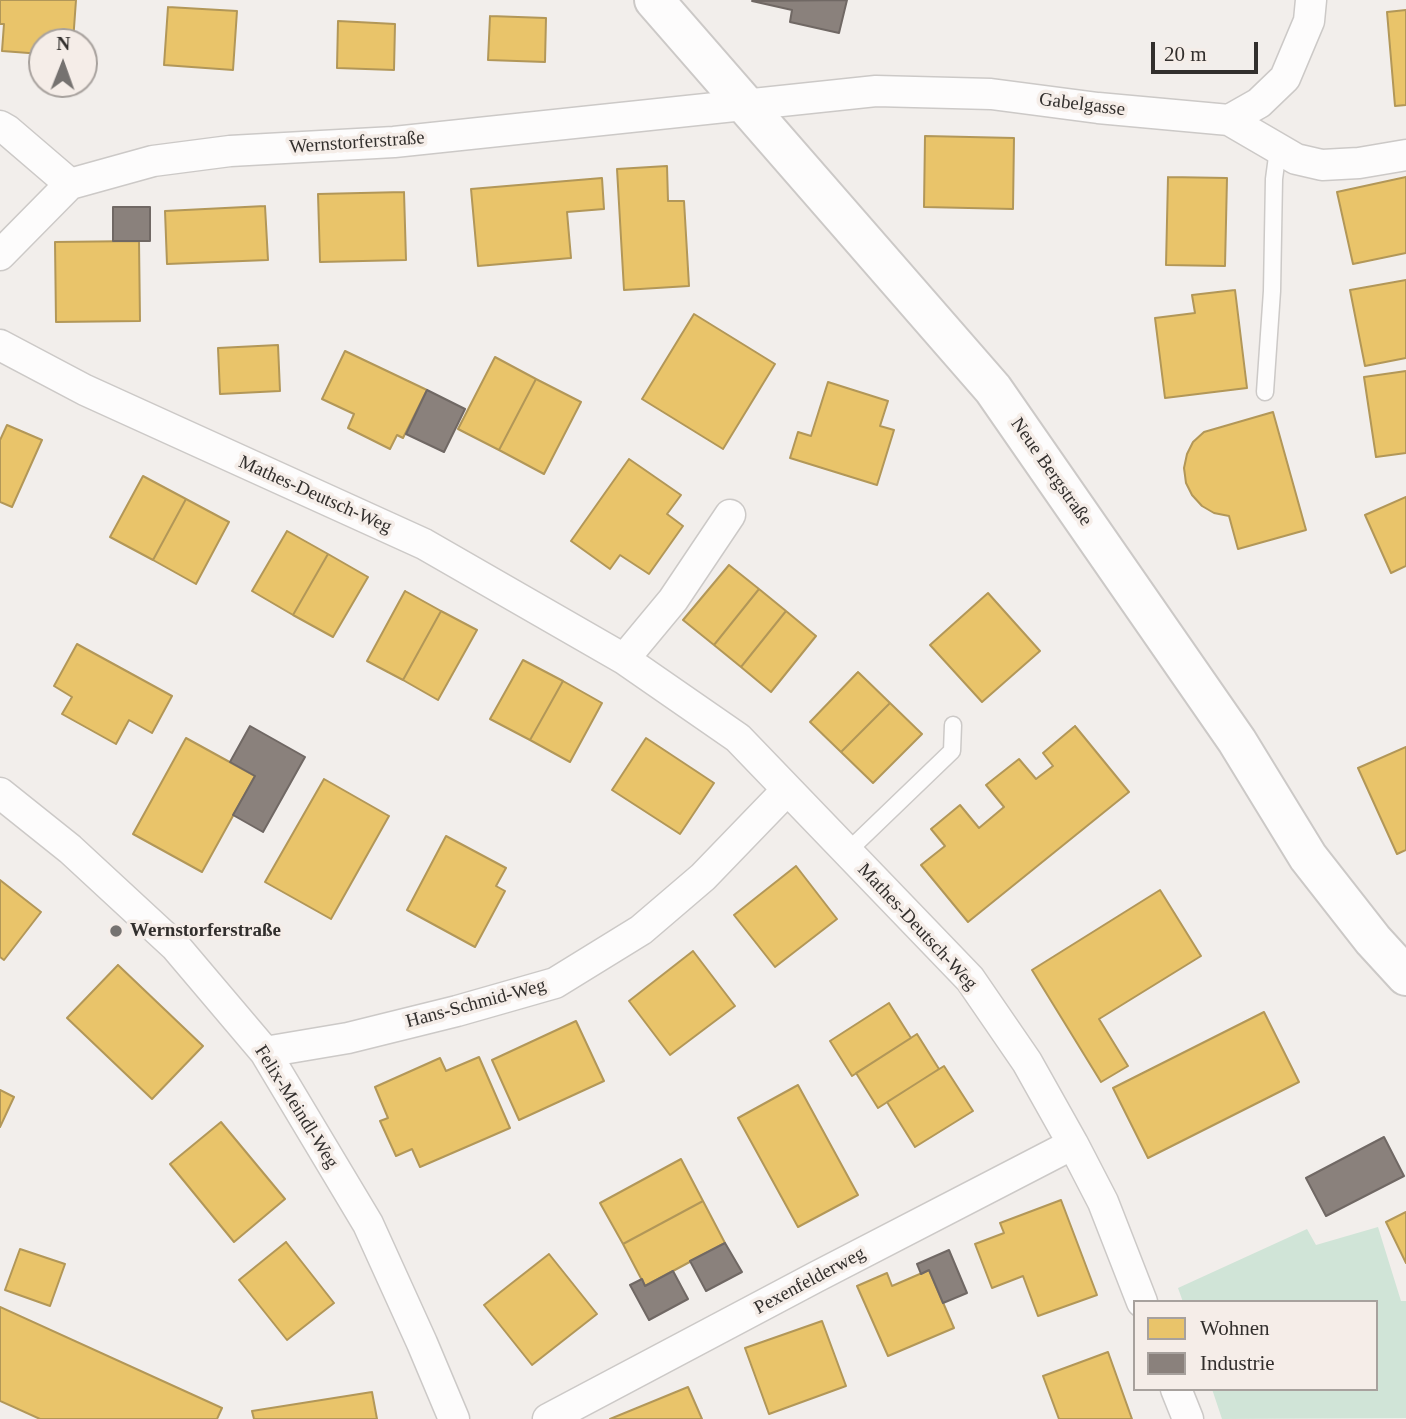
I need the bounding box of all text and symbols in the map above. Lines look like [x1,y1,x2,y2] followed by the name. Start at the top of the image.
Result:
[28,28,98,98] north arrow
[1154,28,1261,72] scale bar
[56,33,70,54] text: N
[1164,42,1207,66] text: 20 m
[1038,88,1126,122] street label: Gabelgasse
[289,127,425,159] street label: Wernstorferstraße
[1005,414,1097,530] street label: Neue Bergstraße
[235,451,395,539] street label: Mathes-Deutsch-Weg
[852,859,982,995] street label: Mathes-Deutsch-Weg
[130,920,281,942] place label: Wernstorferstraße
[108,923,124,939] marker: Wernstorferstraße
[403,974,549,1034] street label: Hans-Schmid-Weg
[249,1041,343,1173] street label: Felix-Meindl-Weg
[751,1242,869,1320] street label: Pexenfelderweg
[1133,1300,1378,1391] legend
[1200,1316,1269,1340] text: Wohnen
[1200,1351,1275,1375] text: Industrie

